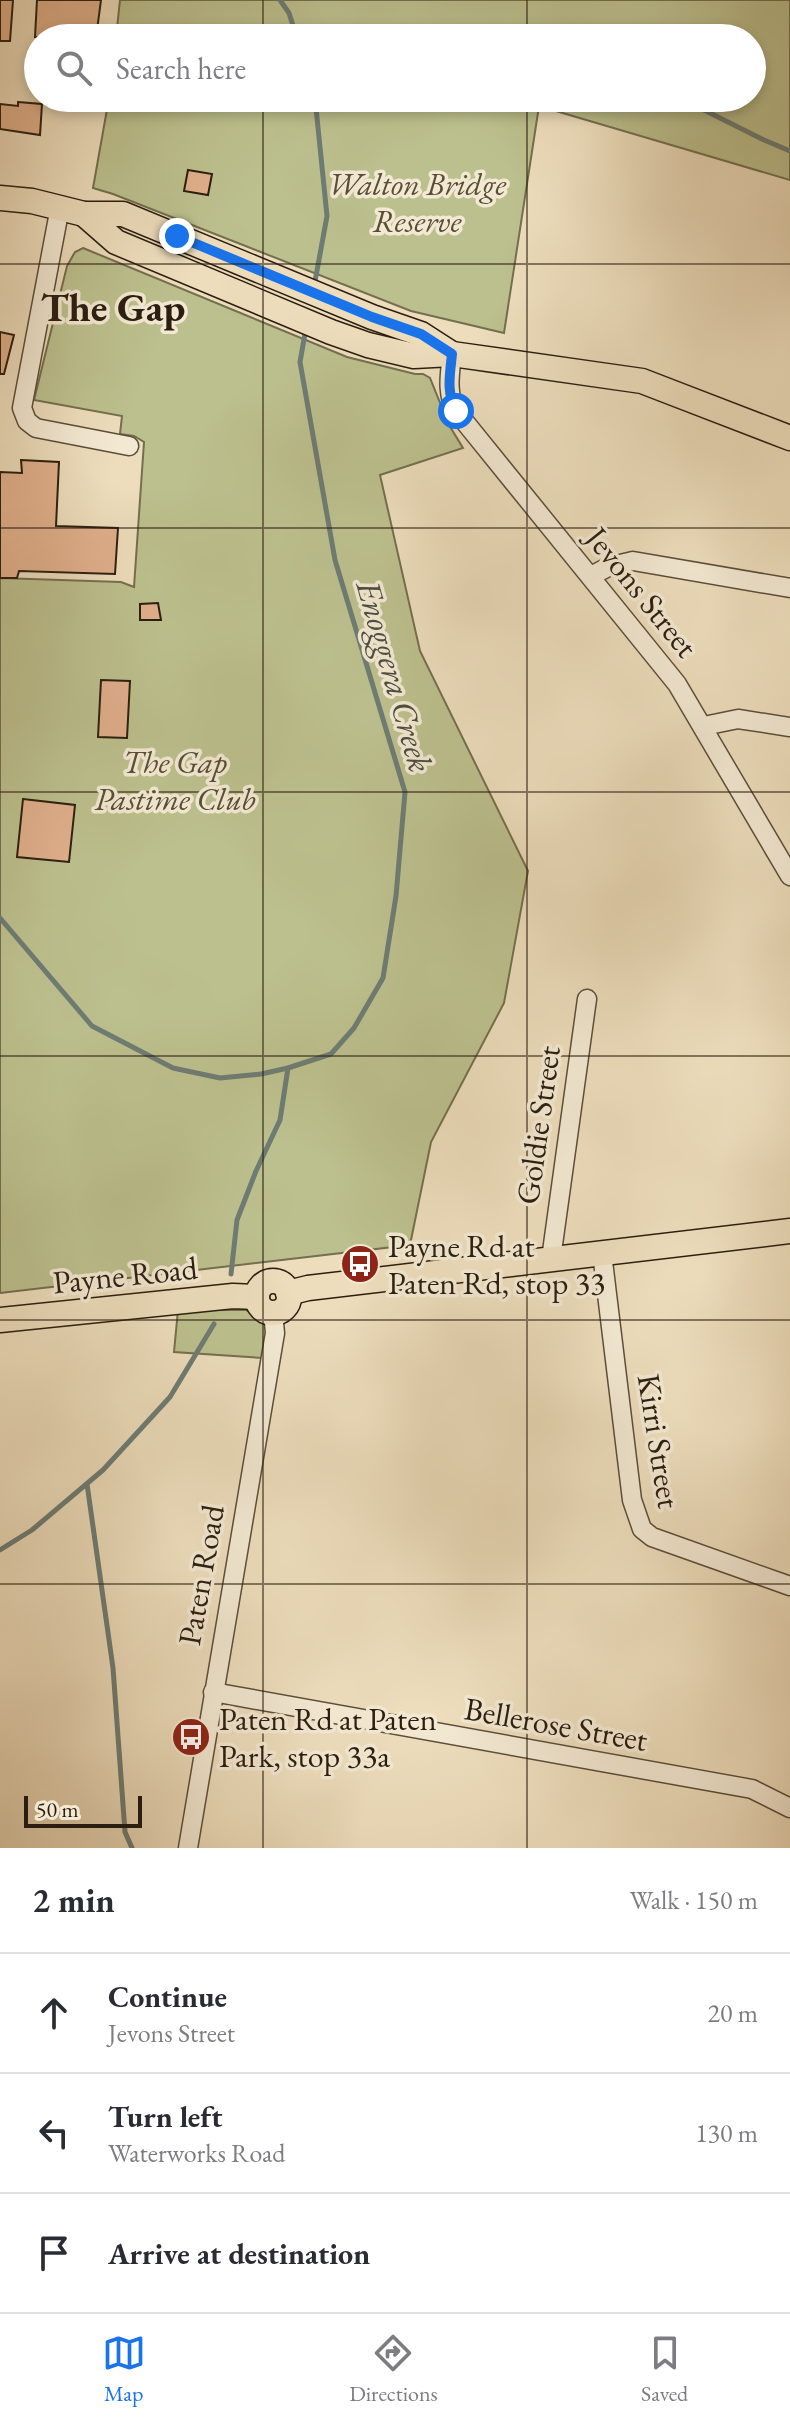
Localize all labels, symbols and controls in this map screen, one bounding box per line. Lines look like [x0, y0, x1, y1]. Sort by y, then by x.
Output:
search box [24, 24, 766, 112]
icon: search [52, 46, 96, 90]
text: Search here [116, 49, 246, 88]
park label: Walton Bridge Reserve [328, 163, 507, 242]
route end [159, 218, 195, 254]
district label: The Gap [41, 281, 185, 333]
route start [438, 393, 474, 429]
street label: Jevons Street [575, 516, 708, 666]
water label: Enoggera Creek [346, 573, 443, 777]
park label: The Gap Pastime Club [94, 741, 256, 820]
street label: Goldie Street [506, 1043, 570, 1207]
place label: Payne Rd at Paten Rd, stop 33 [388, 1225, 605, 1304]
bus stop icon: Payne Rd at Paten Rd, stop 33 [339, 1243, 381, 1285]
street label: Payne Road [51, 1246, 200, 1303]
street label: Kirri Street [628, 1371, 690, 1511]
street label: Paten Road [168, 1501, 234, 1648]
street label: Bellerose Street [461, 1687, 651, 1761]
place label: Paten Rd at Paten Park, stop 33a [219, 1698, 437, 1777]
bus stop icon: Paten Rd at Paten Park, stop 33a [170, 1716, 212, 1758]
scale bar [24, 1792, 142, 1828]
text: 50 m [36, 1795, 79, 1824]
text: 2 min [32, 1878, 115, 1922]
text: Walk · 150 m [630, 1883, 758, 1917]
text: Continue [108, 1977, 227, 2016]
icon: ahead [32, 1991, 76, 2035]
text: 20 m [708, 1996, 758, 2030]
text: Jevons Street [108, 2016, 235, 2050]
text: Turn left [108, 2097, 222, 2136]
icon: left [32, 2111, 76, 2155]
text: 130 m [695, 2116, 758, 2150]
text: Waterworks Road [108, 2136, 286, 2170]
icon: arrive [32, 2231, 76, 2275]
text: Arrive at destination [108, 2234, 370, 2273]
tab: Map [102, 2331, 146, 2408]
tab: Directions [349, 2331, 438, 2408]
tab: Saved [641, 2331, 688, 2408]

